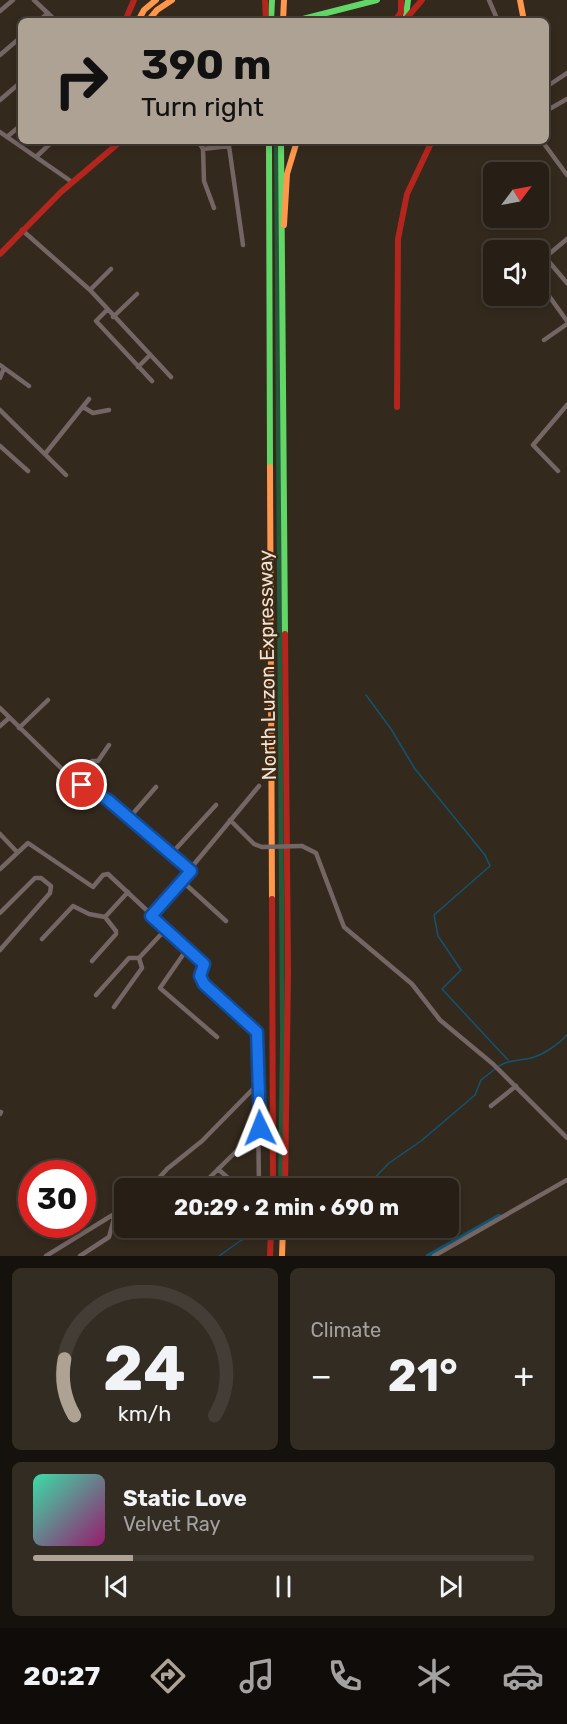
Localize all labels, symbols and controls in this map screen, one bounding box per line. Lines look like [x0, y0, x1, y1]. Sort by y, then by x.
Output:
text: 390 m [141, 40, 272, 90]
icon: right [42, 42, 120, 120]
text: Turn right [141, 91, 264, 123]
north arrow [483, 162, 549, 228]
map controls [483, 162, 549, 306]
button: sound [483, 240, 549, 306]
street label: North Luzon Expressway [253, 550, 281, 780]
pin [56, 759, 107, 810]
icon: arrive [65, 768, 98, 801]
position arrow [228, 1096, 292, 1160]
speed limit sign: 30 [18, 1160, 96, 1238]
text: 20:29 · 2 min · 690 m [174, 1194, 399, 1221]
text: Climate [311, 1318, 381, 1342]
text: 24 [103, 1332, 186, 1406]
text: 21° [388, 1349, 458, 1402]
text: − [311, 1356, 332, 1395]
text: + [513, 1356, 534, 1395]
text: km/h [118, 1401, 172, 1426]
text: Static Love [123, 1485, 247, 1512]
text: Velvet Ray [123, 1512, 221, 1536]
icon: previous [100, 1570, 133, 1603]
icon: pause [267, 1570, 300, 1603]
icon: next [434, 1570, 467, 1603]
icon: directions [147, 1655, 189, 1697]
icon: music [236, 1655, 278, 1697]
icon: phone [324, 1655, 366, 1697]
icon: climate [413, 1655, 455, 1697]
icon: car [502, 1655, 544, 1697]
text: 20:27 [23, 1660, 100, 1692]

